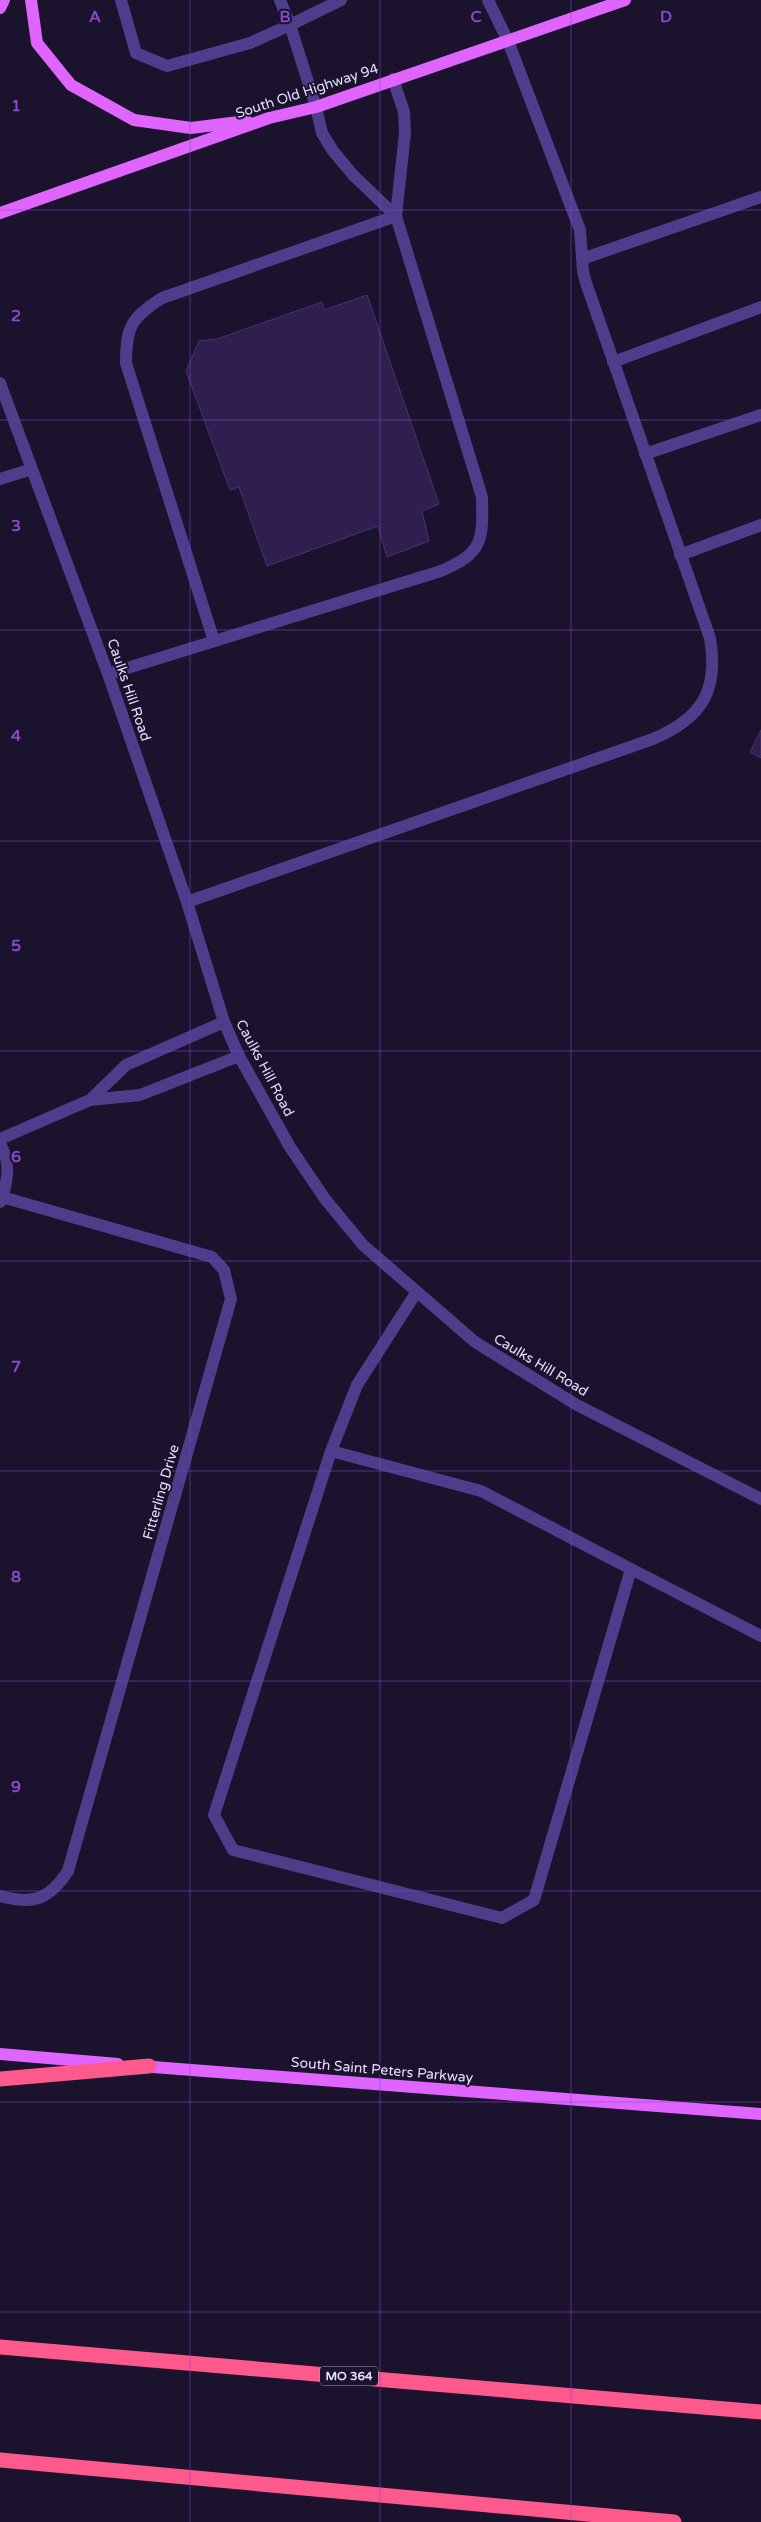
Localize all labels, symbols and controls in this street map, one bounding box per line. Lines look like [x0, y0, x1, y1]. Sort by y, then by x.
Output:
text: A [89, 7, 101, 27]
text: B [279, 7, 291, 27]
text: C [470, 7, 482, 27]
text: D [660, 7, 672, 27]
street label: South Old Highway 94 [234, 60, 381, 122]
text: 1 [11, 96, 21, 116]
text: 2 [11, 306, 21, 326]
text: 3 [11, 516, 21, 536]
street label: Caulks Hill Road [104, 637, 154, 743]
text: 4 [11, 726, 21, 746]
text: 5 [11, 936, 21, 956]
street label: Caulks Hill Road [232, 1017, 298, 1119]
text: 6 [11, 1147, 21, 1167]
street label: Caulks Hill Road [491, 1330, 591, 1400]
text: 7 [11, 1357, 21, 1377]
street label: Fitterling Drive [139, 1442, 183, 1542]
text: 8 [11, 1567, 21, 1587]
text: 9 [11, 1777, 21, 1797]
street label: South Saint Peters Parkway [290, 2054, 474, 2086]
road number: MO 364 [320, 2366, 378, 2386]

